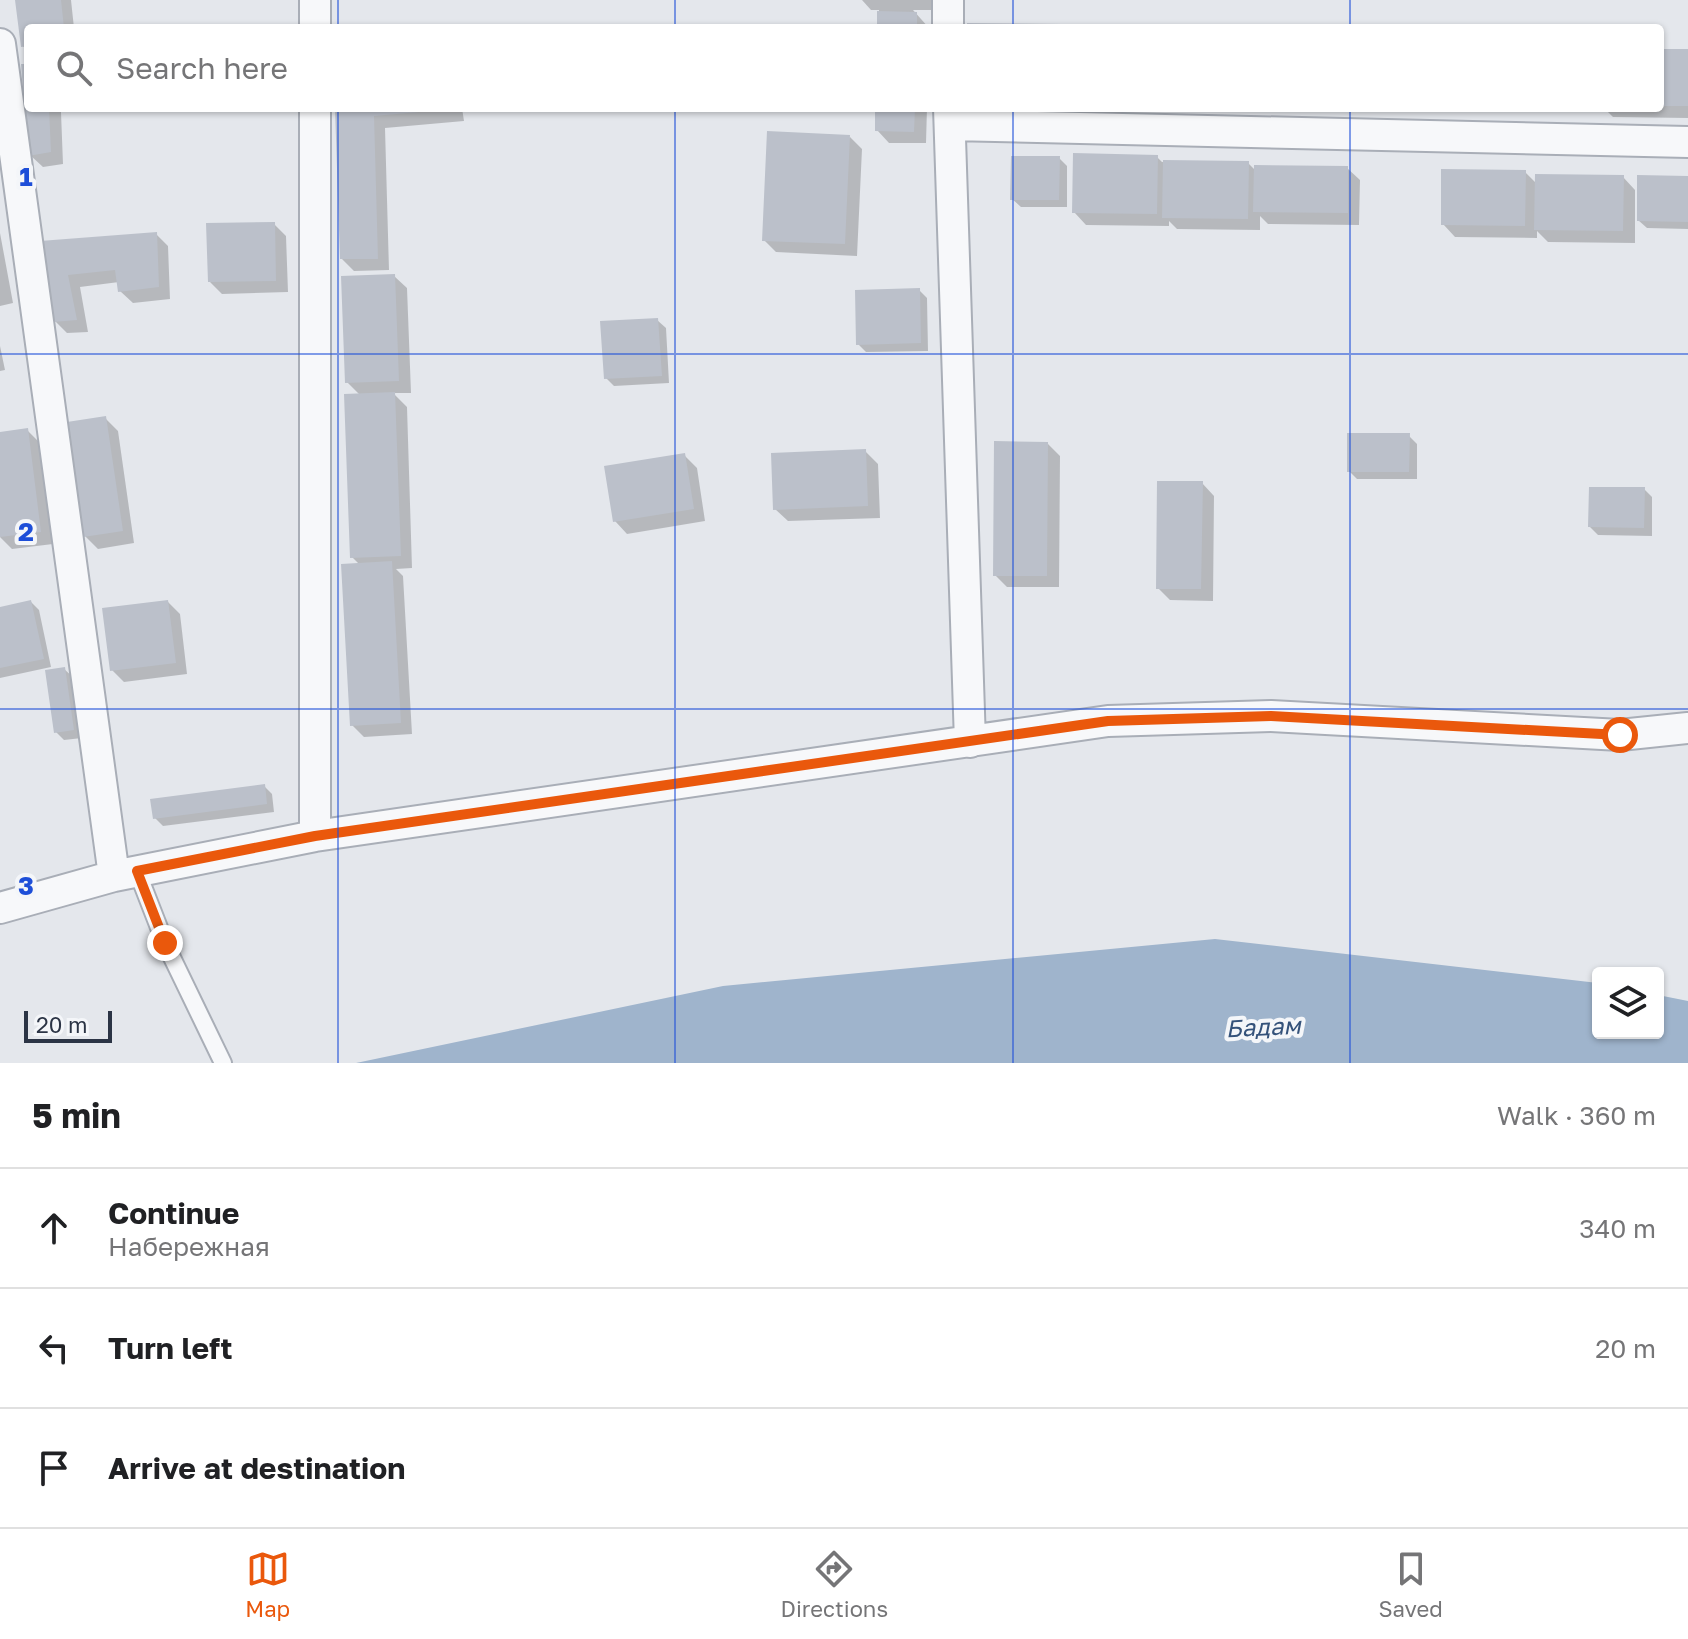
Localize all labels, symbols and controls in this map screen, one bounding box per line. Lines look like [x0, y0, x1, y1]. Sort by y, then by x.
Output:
search box [24, 24, 1664, 112]
icon: search [52, 46, 96, 90]
text: Search here [116, 50, 288, 86]
text: 1 [19, 161, 33, 192]
text: 2 [18, 516, 34, 547]
route start [1602, 717, 1638, 753]
text: 3 [18, 870, 34, 901]
route end [147, 925, 183, 961]
map controls [1592, 967, 1664, 1039]
button: layers [1592, 967, 1664, 1039]
scale bar [24, 1007, 112, 1043]
water label: Бадам [1225, 1009, 1303, 1042]
text: 20 m [36, 1011, 87, 1038]
text: 5 min [32, 1095, 121, 1135]
text: Walk · 360 m [1497, 1100, 1656, 1131]
text: Continue [108, 1195, 239, 1231]
icon: ahead [32, 1206, 76, 1250]
text: 340 m [1579, 1213, 1656, 1244]
text: Набережная [108, 1231, 270, 1262]
icon: left [32, 1326, 76, 1370]
text: Turn left [108, 1330, 233, 1366]
text: 20 m [1595, 1333, 1656, 1364]
icon: arrive [32, 1446, 76, 1490]
text: Arrive at destination [108, 1450, 405, 1486]
tab: Map [245, 1547, 290, 1622]
tab: Directions [781, 1547, 888, 1622]
tab: Saved [1379, 1547, 1443, 1622]

